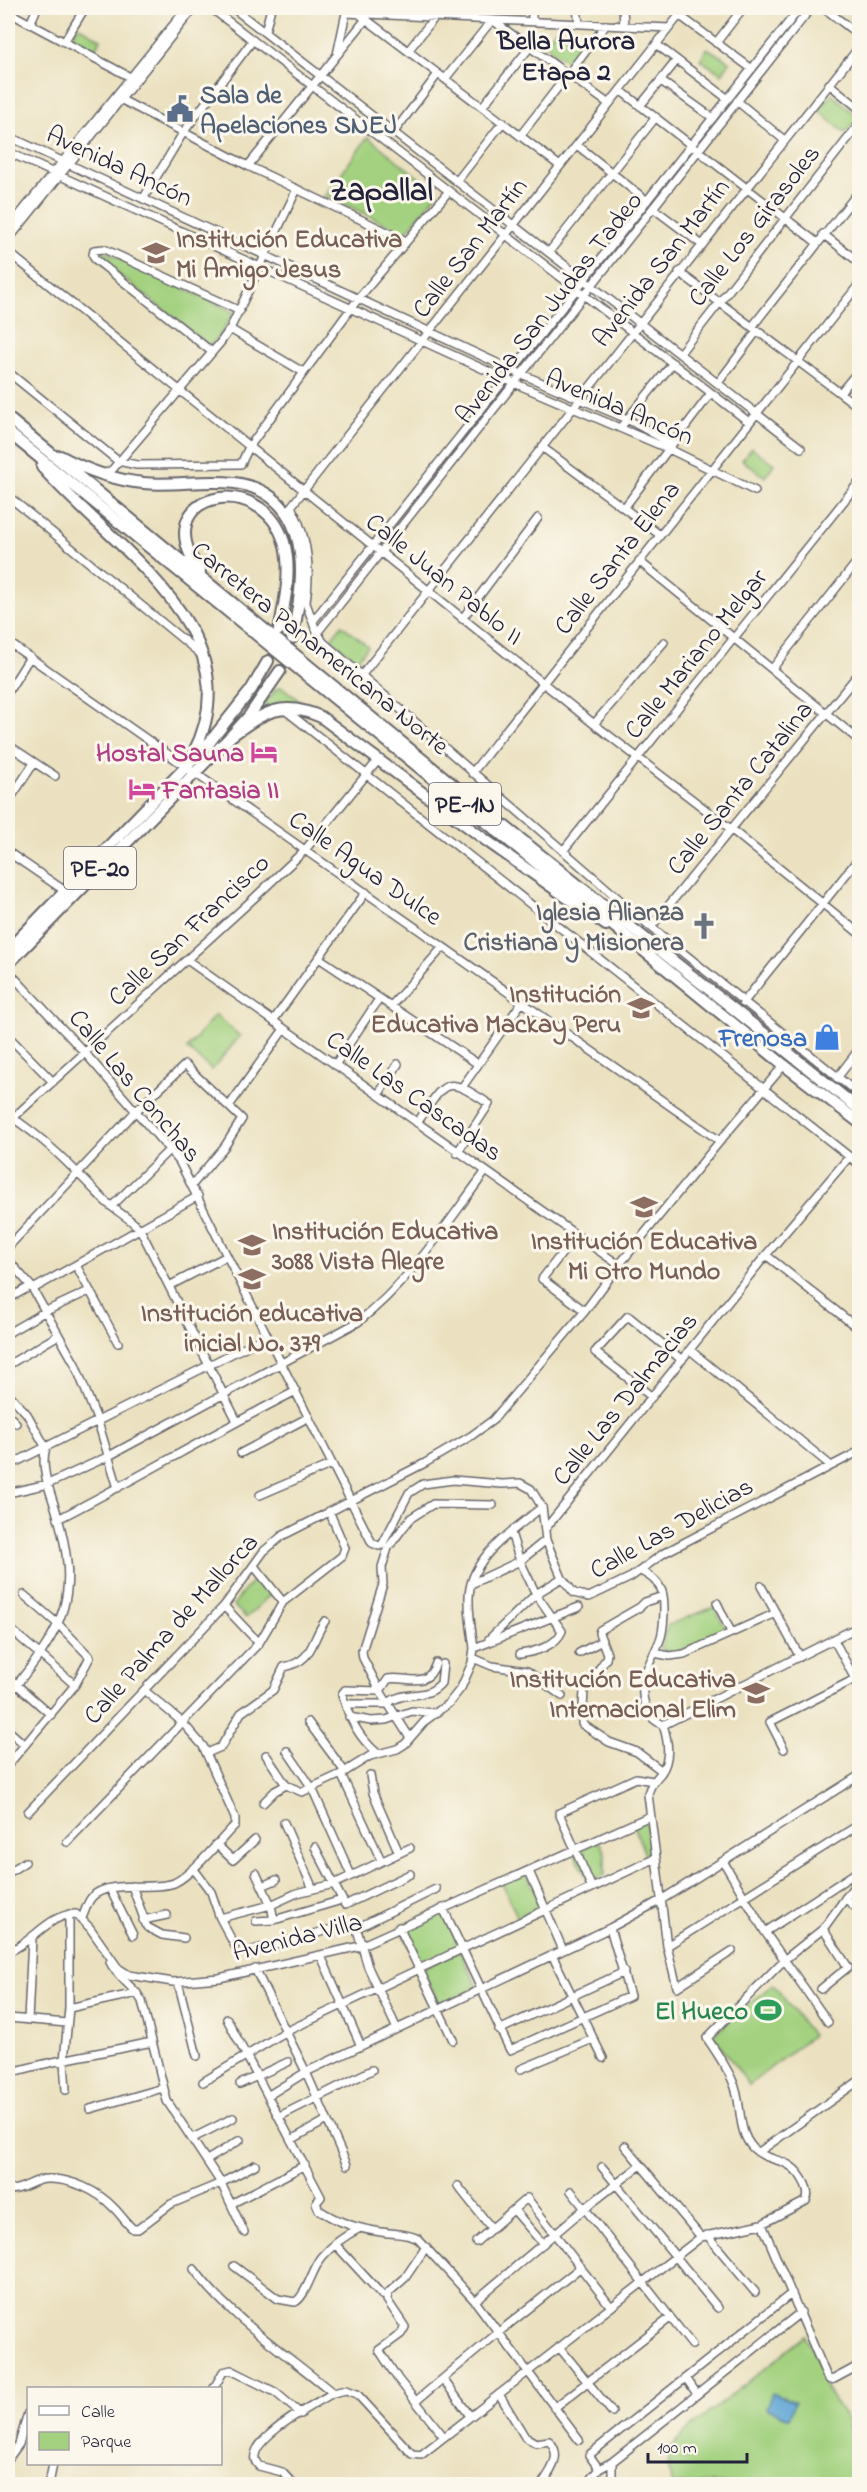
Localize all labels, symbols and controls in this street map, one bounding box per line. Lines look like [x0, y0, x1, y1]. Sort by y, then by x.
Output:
district label: Bella Aurora Etapa 2 [495, 23, 635, 93]
place label: Sala de Apelaciones SNEJ [200, 78, 397, 146]
public building icon: Sala de Apelaciones SNEJ [165, 94, 195, 124]
street label: Avenida Ancón [39, 117, 198, 218]
street label: Calle Los Girasoles [680, 138, 831, 316]
district label: Zapallal [329, 169, 433, 216]
street label: Calle San Martín [404, 170, 538, 327]
street label: Avenida San Martín [584, 171, 741, 356]
street label: Avenida San Judas Tadeo [447, 185, 653, 433]
place label: Institución Educativa Mi Amigo Jesus [176, 222, 402, 291]
school or university icon: Institución Educativa Mi Amigo Jesus [141, 238, 171, 268]
street label: Avenida Ancón [539, 360, 699, 457]
street label: Calle Santa Elena [546, 474, 691, 644]
street label: Calle Juan Pablo II [356, 505, 530, 656]
street label: Carretera Panamericana Norte [182, 533, 457, 766]
street label: Calle Mariano Melgar [616, 561, 779, 749]
street label: Calle Santa Catalina [659, 693, 824, 884]
place label: Hostal Sauna [96, 736, 244, 774]
hotel icon: Hostal Sauna [249, 737, 279, 767]
place label: Fantasia II [160, 773, 279, 811]
hotel icon: Fantasia II [127, 774, 157, 804]
road number: PE-1N [429, 783, 501, 825]
street label: Calle Agua Dulce [280, 802, 449, 937]
street label: Calle San Francisco [100, 846, 280, 1017]
road number: PE-20 [64, 847, 136, 889]
place label: Iglesia Alianza Cristiana y Misionera [464, 895, 684, 963]
church icon: Iglesia Alianza Cristiana y Misionera [689, 911, 719, 941]
place label: Institución Educativa Mackay Peru [371, 977, 621, 1045]
school or university icon: Institución Educativa Mackay Peru [626, 993, 656, 1023]
street label: Calle Las Conchas [58, 1002, 209, 1172]
place label: Frenosa [717, 1021, 807, 1059]
street label: Calle Las Cascadas [317, 1022, 509, 1173]
shop icon: Frenosa [812, 1022, 842, 1052]
school or university icon: Institución Educativa Mi Otro Mundo [629, 1192, 659, 1222]
place label: Institución Educativa 3088 Vista Alegre [271, 1214, 498, 1283]
place label: Institución Educativa Mi Otro Mundo [531, 1224, 757, 1292]
school or university icon: Institución Educativa 3088 Vista Alegre [237, 1230, 267, 1260]
school or university icon: Institución educativa inicial No. 379 [237, 1264, 267, 1294]
place label: Institución educativa inicial No. 379 [141, 1296, 363, 1364]
street label: Calle Las Dalmacias [544, 1305, 708, 1495]
street label: Calle Las Delicias [584, 1469, 761, 1590]
street label: Calle Palma de Mallorca [76, 1526, 269, 1734]
place label: Institución Educativa Internacional Elim [510, 1662, 736, 1730]
school or university icon: Institución Educativa Internacional Elim [741, 1678, 771, 1708]
street label: Avenida Villa [229, 1904, 366, 1973]
place label: El Hueco [655, 1994, 748, 2032]
sports icon: El Hueco [753, 1995, 783, 2025]
legend [27, 2387, 222, 2465]
text: Calle [81, 2400, 116, 2426]
scale bar [648, 2426, 747, 2464]
text: Parque [81, 2430, 132, 2456]
text: 100 m [657, 2436, 697, 2462]

